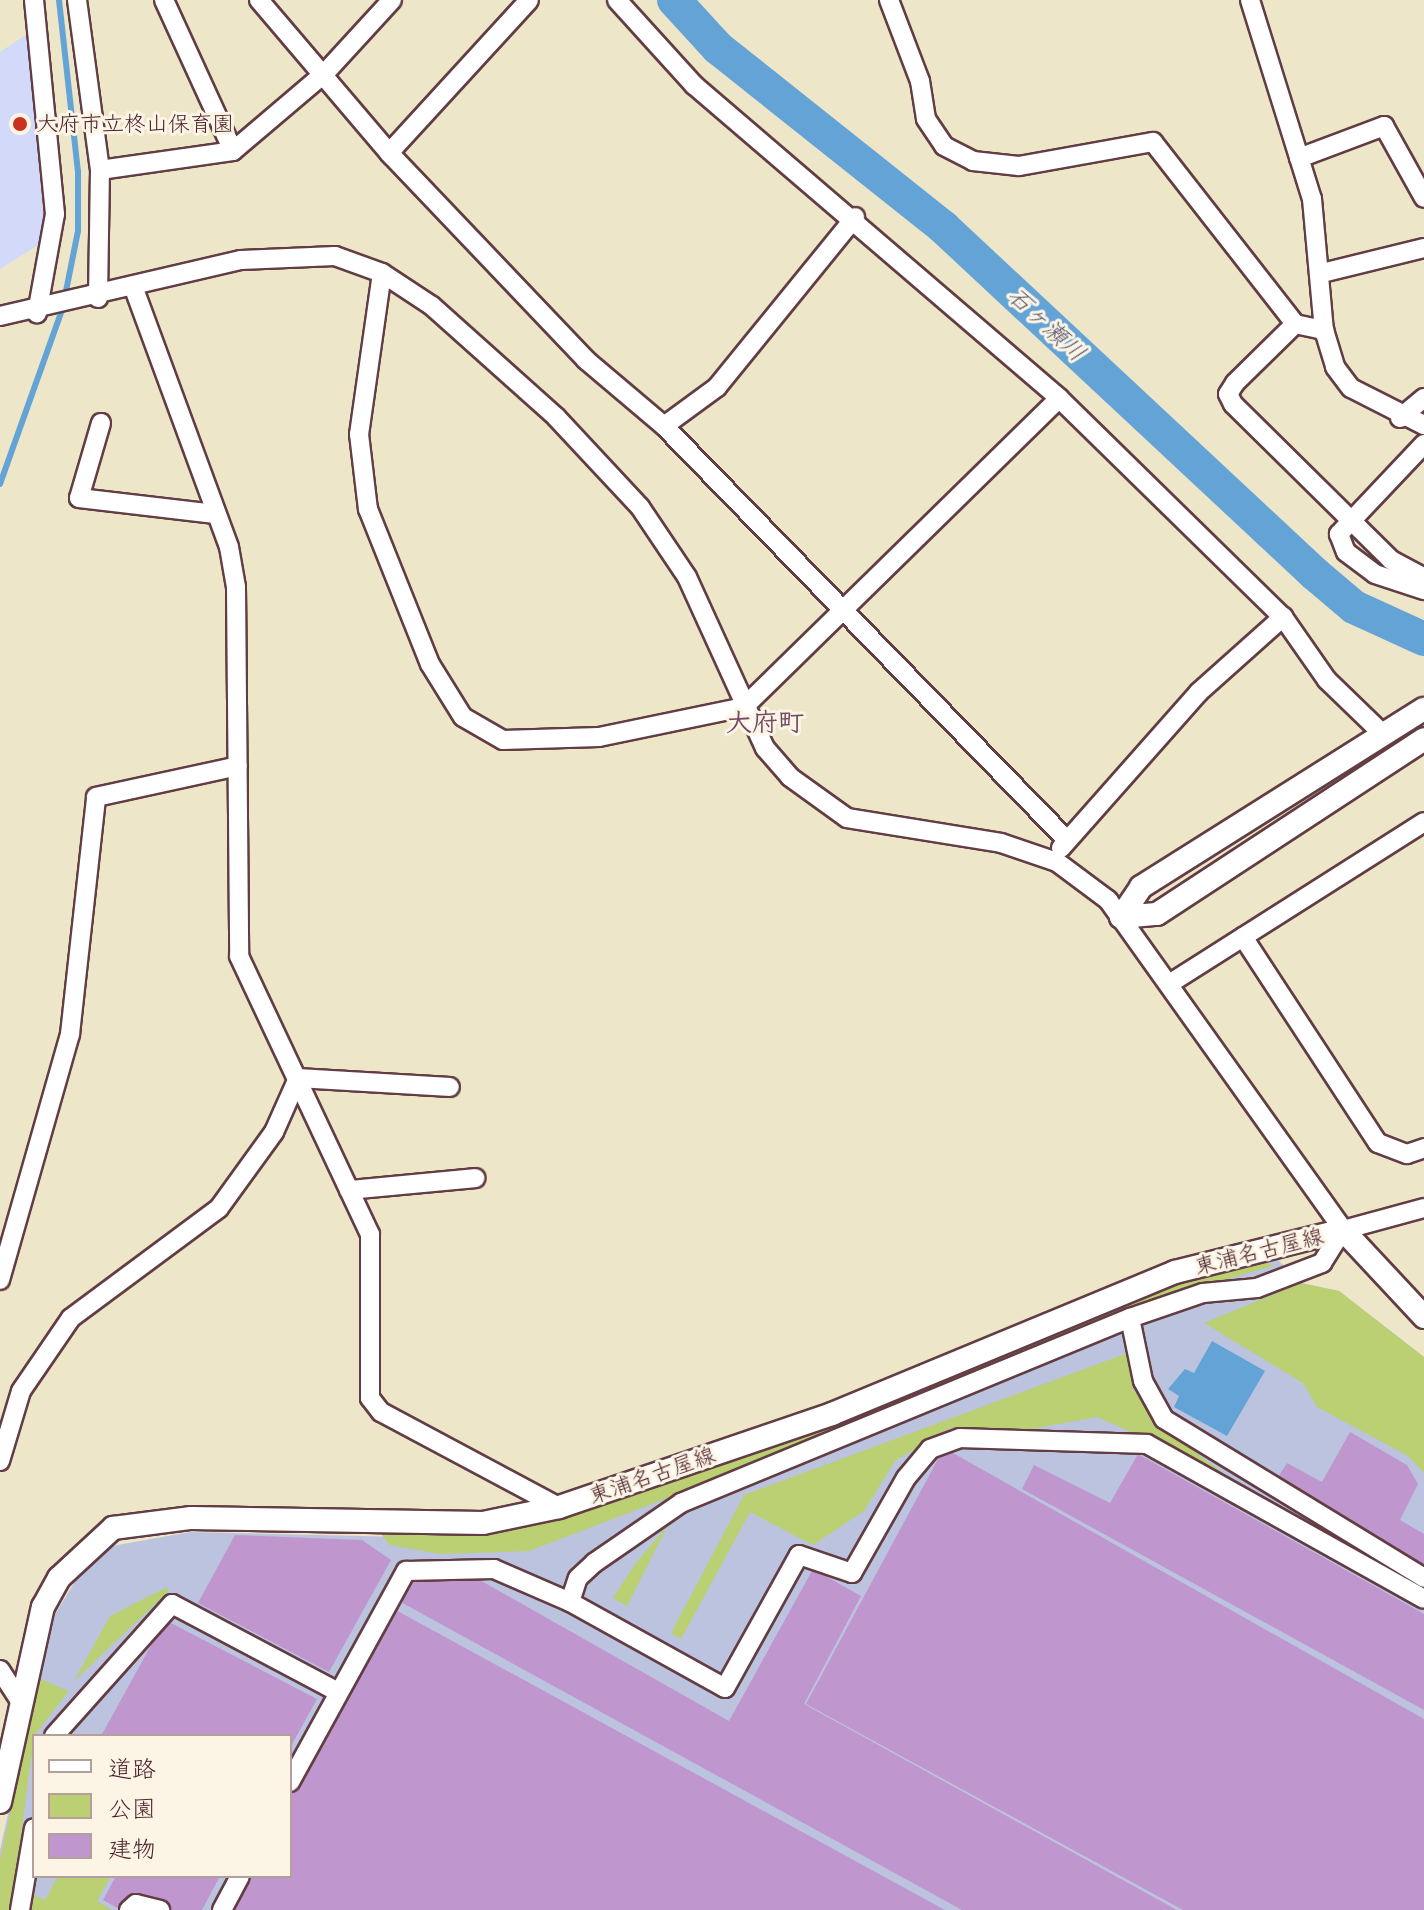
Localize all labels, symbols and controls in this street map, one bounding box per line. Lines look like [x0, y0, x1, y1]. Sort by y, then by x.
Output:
place label: 大府市立柊山保育園 [36, 111, 234, 137]
marker: 大府市立柊山保育園 [11, 115, 29, 133]
water label: 石ヶ瀬川 [1002, 281, 1092, 367]
district label: 大府町 [726, 706, 804, 738]
street label: 東浦名古屋線 [1192, 1222, 1326, 1280]
street label: 東浦名古屋線 [585, 1441, 719, 1509]
legend [32, 1734, 292, 1878]
text: 道路 [108, 1753, 156, 1783]
text: 公園 [108, 1793, 156, 1823]
text: 建物 [108, 1833, 156, 1863]

